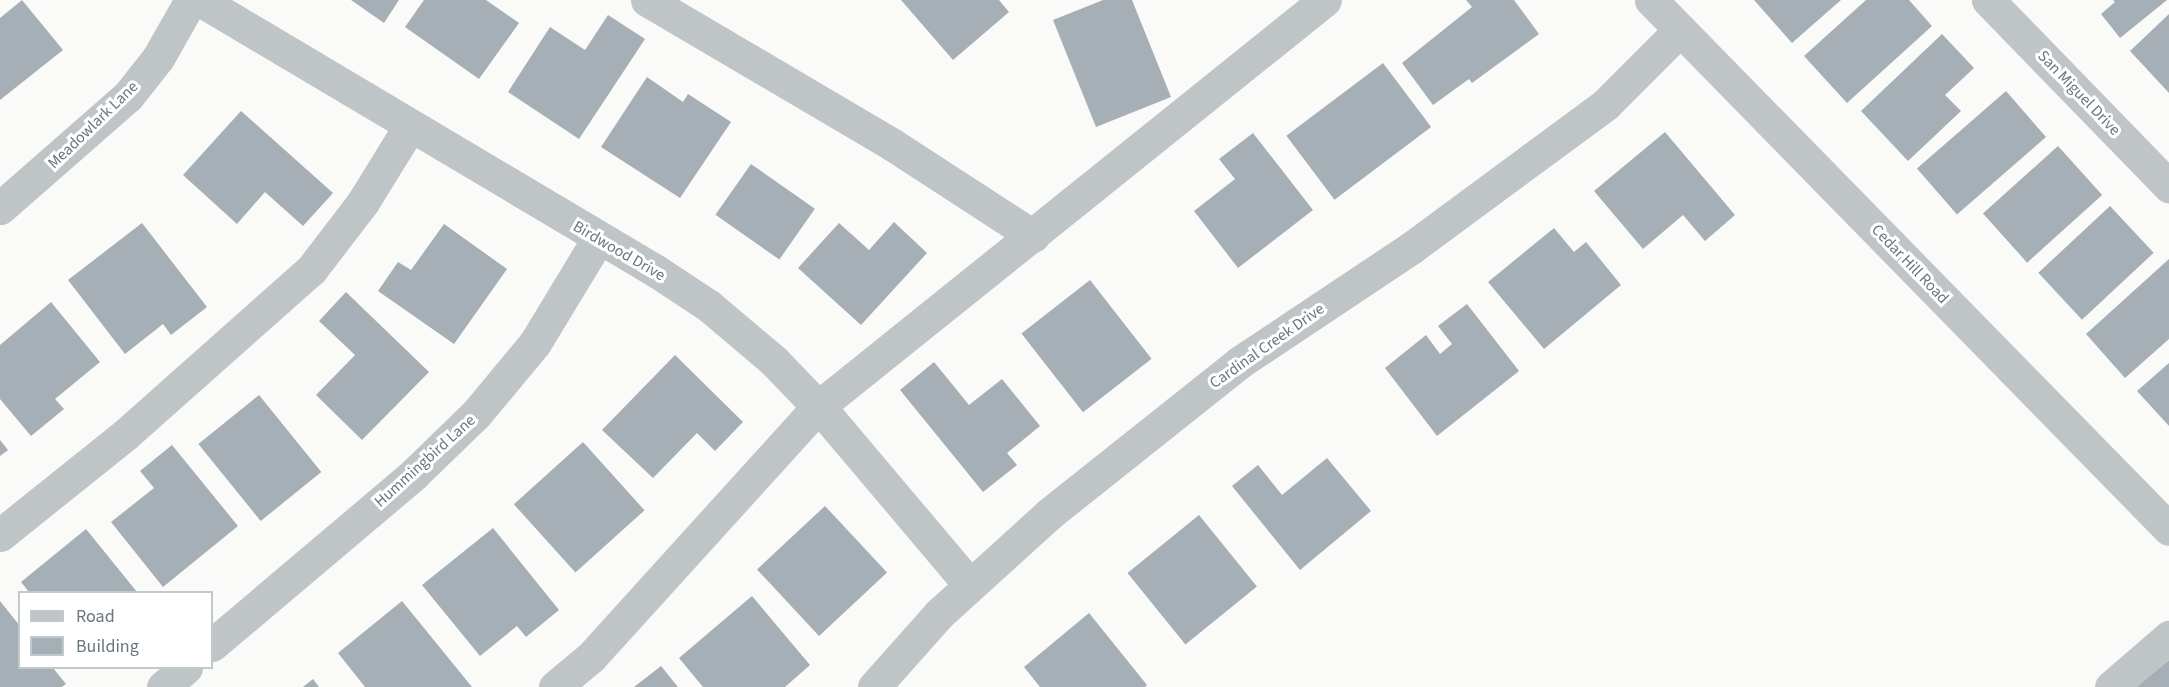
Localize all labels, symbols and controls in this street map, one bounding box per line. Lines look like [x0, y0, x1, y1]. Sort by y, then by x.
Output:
street label: San Miguel Drive [2034, 46, 2124, 140]
street label: Meadowlark Lane [44, 77, 142, 173]
street label: Birdwood Drive [570, 217, 668, 285]
street label: Cedar Hill Road [1867, 220, 1953, 308]
street label: Cardinal Creek Drive [1206, 299, 1328, 393]
street label: Hummingbird Lane [371, 411, 479, 511]
legend [18, 591, 213, 669]
text: Road [76, 604, 115, 629]
text: Building [76, 634, 139, 659]

